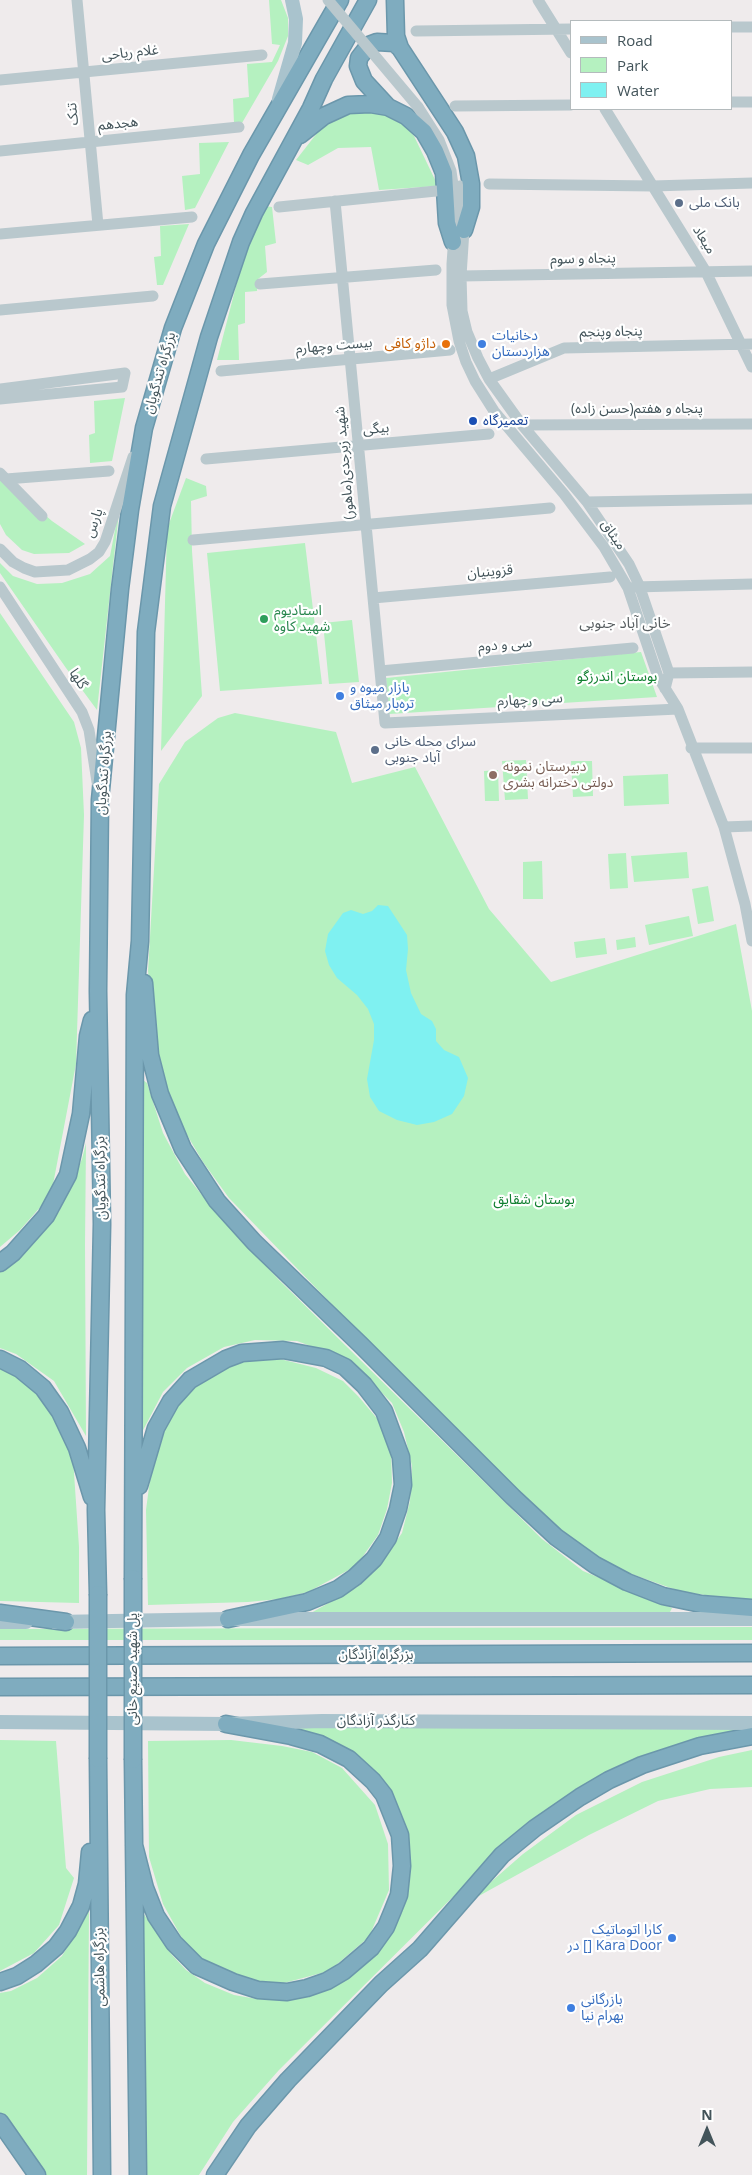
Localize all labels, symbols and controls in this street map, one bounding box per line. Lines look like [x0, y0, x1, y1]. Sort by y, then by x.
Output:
legend [570, 20, 732, 110]
text: Road [617, 30, 653, 50]
street label: غلام ریاحی [101, 42, 159, 64]
text: Park [617, 55, 648, 75]
text: Water [617, 80, 659, 100]
street label: تنک [64, 102, 82, 126]
street label: هجدهم [97, 114, 139, 134]
place label: بانک ملی [689, 195, 740, 211]
marker: بانک ملی [673, 197, 685, 209]
street label: میعاد [689, 223, 719, 257]
street label: پنجاه و سوم [550, 250, 616, 268]
street label: پنجاه وپنجم [579, 323, 643, 341]
place label: دخانیات هزاردستان [492, 328, 550, 361]
street label: بزرگراه تندگویان [140, 330, 180, 416]
street label: بیست وچهارم [295, 334, 373, 358]
place label: داژو کافی [385, 336, 436, 352]
marker: داژو کافی [440, 338, 452, 350]
marker: دخانیات هزاردستان [476, 338, 488, 350]
street label: (حسن زاده)پنجاه و هفتم [571, 401, 703, 417]
street label: شهید زبرجدی(ماهور) [332, 406, 358, 520]
place label: تعمیرگاه [483, 413, 528, 429]
marker: تعمیرگاه [467, 415, 479, 427]
street label: بیگی [362, 419, 390, 439]
street label: پارس [81, 506, 107, 540]
street label: میثاق [597, 517, 629, 553]
street label: قزوینیان [466, 562, 514, 582]
place label: استادیوم شهید کاوه [274, 603, 330, 636]
marker: استادیوم شهید کاوه [258, 613, 270, 625]
district label: خانی آباد جنوبی [579, 615, 671, 633]
street label: سی و دوم [477, 634, 533, 656]
street label: گلها [65, 666, 91, 692]
park label: بوستان اندرزگو [577, 669, 657, 685]
place label: بازار میوه و تره‌بار میثاق [350, 680, 414, 712]
marker: بازار میوه و تره‌بار میثاق [334, 690, 346, 702]
street label: سی و چهارم [497, 690, 563, 710]
street label: بزرگراه تندگویان [93, 730, 115, 816]
place label: سرای محله خانی آباد جنوبی [385, 734, 476, 766]
marker: سرای محله خانی آباد جنوبی [369, 744, 381, 756]
place label: دبیرستان نمونه دولتی دخترانه بشری [503, 759, 613, 792]
marker: دبیرستان نمونه دولتی دخترانه بشری [487, 769, 499, 781]
street label: بزرگراه تندگویان [92, 1136, 110, 1220]
park label: بوستان شقایق [493, 1192, 575, 1208]
street label: پل شهید صنیع خانی [125, 1613, 141, 1725]
street label: بزرگراه آزادگان [338, 1647, 414, 1663]
street label: کنارگذر آزادگان [337, 1713, 415, 1729]
place label: کارا اتوماتیک در [] Kara Door [568, 1922, 662, 1954]
street label: بزرگراه هاشمی [91, 1927, 109, 2007]
marker: کارا اتوماتیک در [] Kara Door [666, 1932, 678, 1944]
place label: بازرگانی بهرام نیا [581, 1992, 624, 2024]
marker: بازرگانی بهرام نیا [565, 2002, 577, 2014]
north arrow [682, 2105, 732, 2155]
text: N [701, 2105, 713, 2124]

